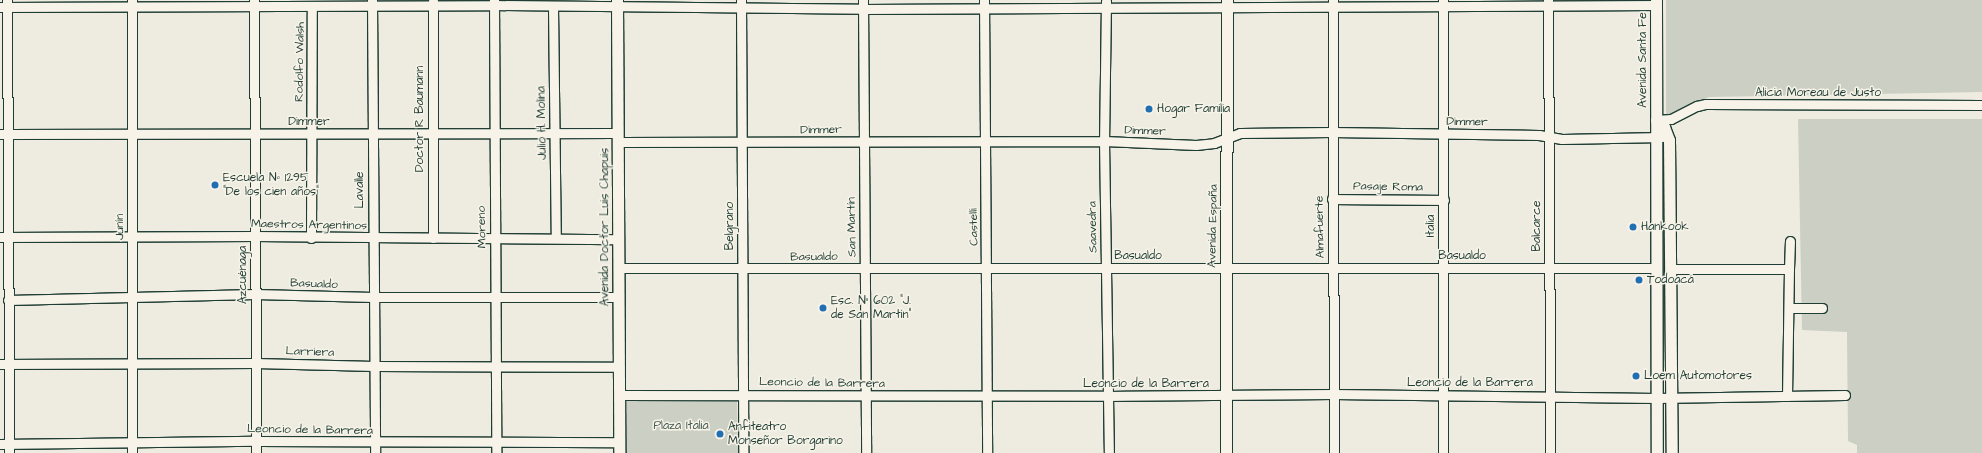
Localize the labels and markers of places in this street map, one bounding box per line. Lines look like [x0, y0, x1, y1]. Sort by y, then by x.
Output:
place label: Hogar Familia [1157, 102, 1230, 116]
marker: Hogar Familia [1144, 104, 1154, 114]
place label: Escuela Nº 1295 "De los cien años" [223, 171, 319, 199]
marker: Escuela Nº 1295 "De los cien años" [210, 180, 220, 190]
place label: Hankook [1641, 220, 1689, 234]
marker: Hankook [1628, 222, 1638, 232]
place label: Todoacá [1647, 273, 1694, 287]
marker: Todoacá [1634, 275, 1644, 285]
place label: Esc. N° 602 "J. de San Martín" [831, 294, 911, 322]
marker: Esc. N° 602 "J. de San Martín" [818, 303, 828, 313]
place label: Loem Automotores [1644, 369, 1752, 383]
marker: Loem Automotores [1631, 371, 1641, 381]
place label: Anfiteatro Monseñor Borgarino [728, 420, 843, 448]
marker: Anfiteatro Monseñor Borgarino [715, 429, 725, 439]

